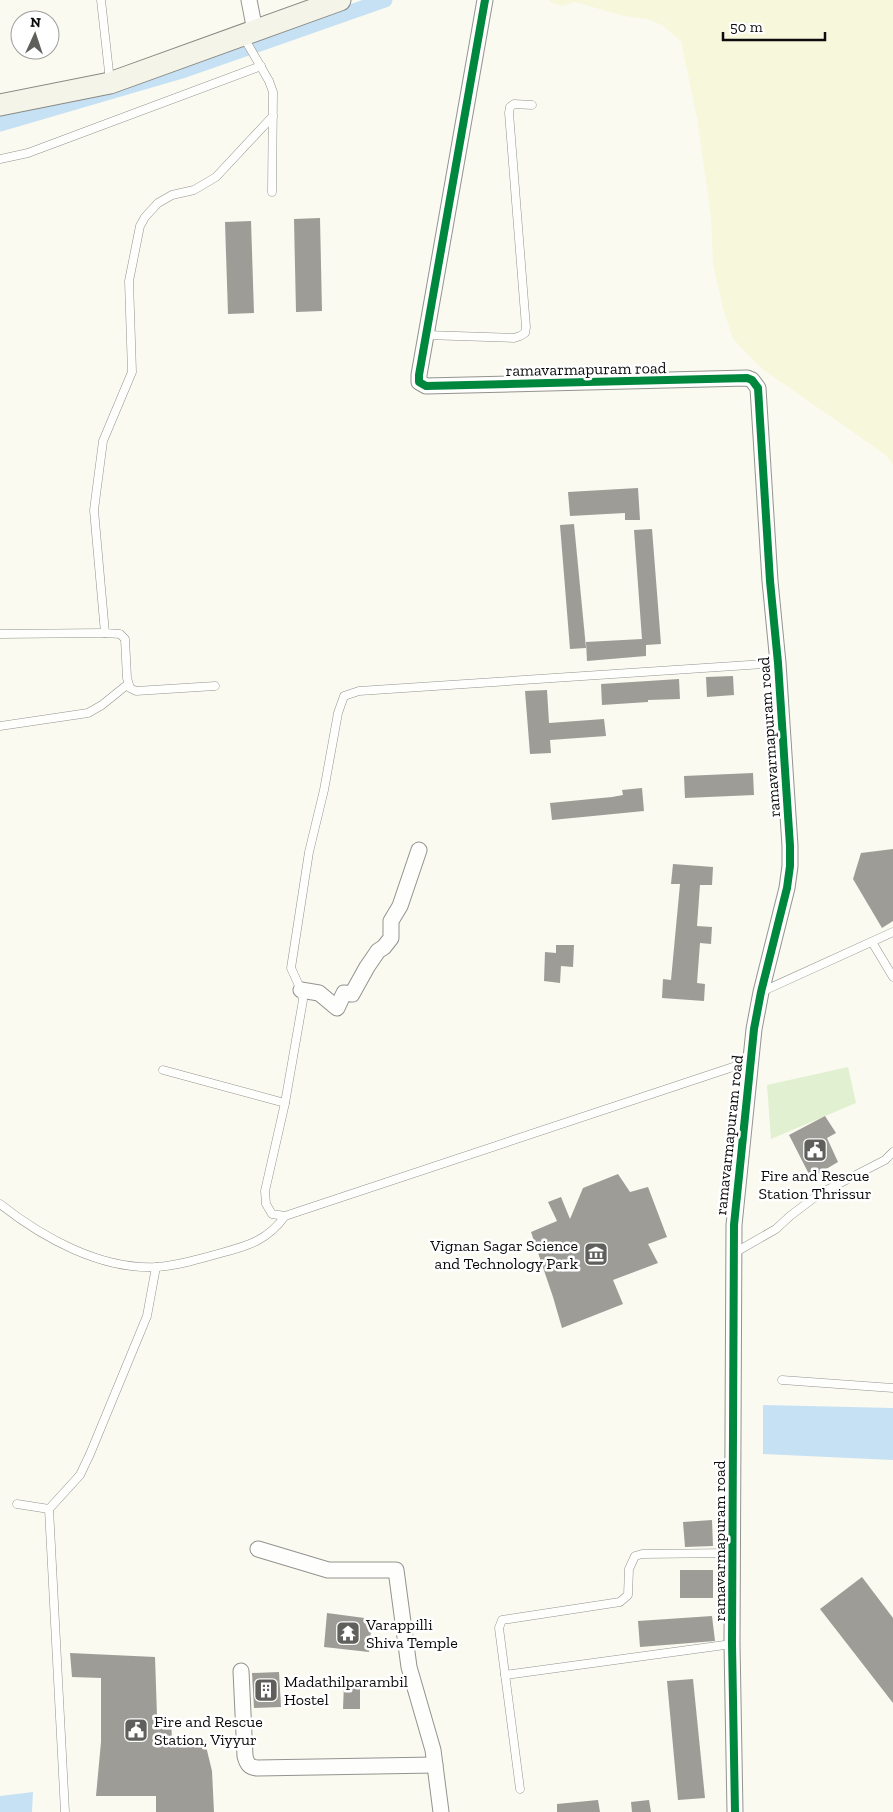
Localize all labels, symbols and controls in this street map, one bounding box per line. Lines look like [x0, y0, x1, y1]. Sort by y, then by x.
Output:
north arrow [10, 10, 60, 60]
scale bar [723, 10, 826, 42]
text: N [30, 14, 42, 31]
text: 50 m [730, 18, 763, 36]
street label: ramavarmapuram road [505, 358, 667, 380]
street label: ramavarmapuram road [754, 656, 784, 818]
street label: ramavarmapuram road [711, 1054, 747, 1216]
public building icon: Fire and Rescue Station Thrissur [802, 1137, 828, 1163]
place label: Fire and Rescue Station Thrissur [758, 1166, 872, 1203]
place label: Vignan Sagar Science and Technology Park [429, 1236, 579, 1273]
museum icon: Vignan Sagar Science and Technology Park [583, 1241, 609, 1267]
street label: ramavarmapuram road [710, 1460, 729, 1621]
place label: Varappilli Shiva Temple [365, 1615, 458, 1652]
temple icon: Varappilli Shiva Temple [335, 1620, 361, 1646]
place label: Madathilparambil Hostel [284, 1672, 408, 1709]
building icon: Madathilparambil Hostel [253, 1677, 279, 1703]
place label: Fire and Rescue Station, Viyyur [154, 1712, 263, 1749]
public building icon: Fire and Rescue Station, Viyyur [123, 1717, 149, 1743]

